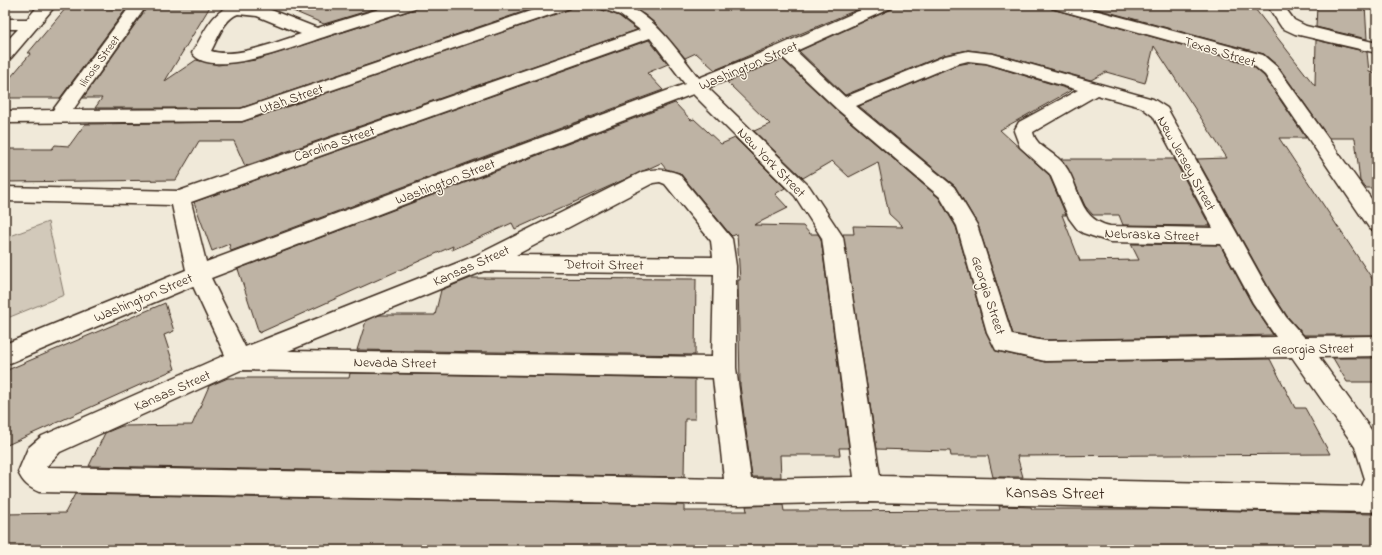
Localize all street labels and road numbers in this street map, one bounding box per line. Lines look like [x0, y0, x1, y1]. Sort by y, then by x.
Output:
street label: Ilinois Street [75, 32, 125, 91]
street label: Texas Street [1181, 32, 1258, 73]
street label: Washington Street [696, 36, 802, 98]
street label: Utah Street [257, 79, 327, 120]
street label: New Jersey Street [1150, 112, 1221, 216]
street label: Carolina Street [291, 121, 378, 168]
street label: New York Street [732, 123, 810, 203]
street label: Washington Street [392, 154, 499, 212]
street label: Nebraska Street [1104, 223, 1200, 248]
street label: Kansas Street [430, 240, 514, 293]
street label: Georgia Street [964, 253, 1010, 338]
street label: Detroit Street [563, 254, 644, 277]
street label: Washington Street [91, 268, 197, 330]
street label: Georgia Street [1272, 338, 1354, 362]
street label: Nevada Street [353, 352, 437, 375]
street label: Kansas Street [131, 365, 215, 418]
street label: Kansas Street [1005, 480, 1105, 507]

